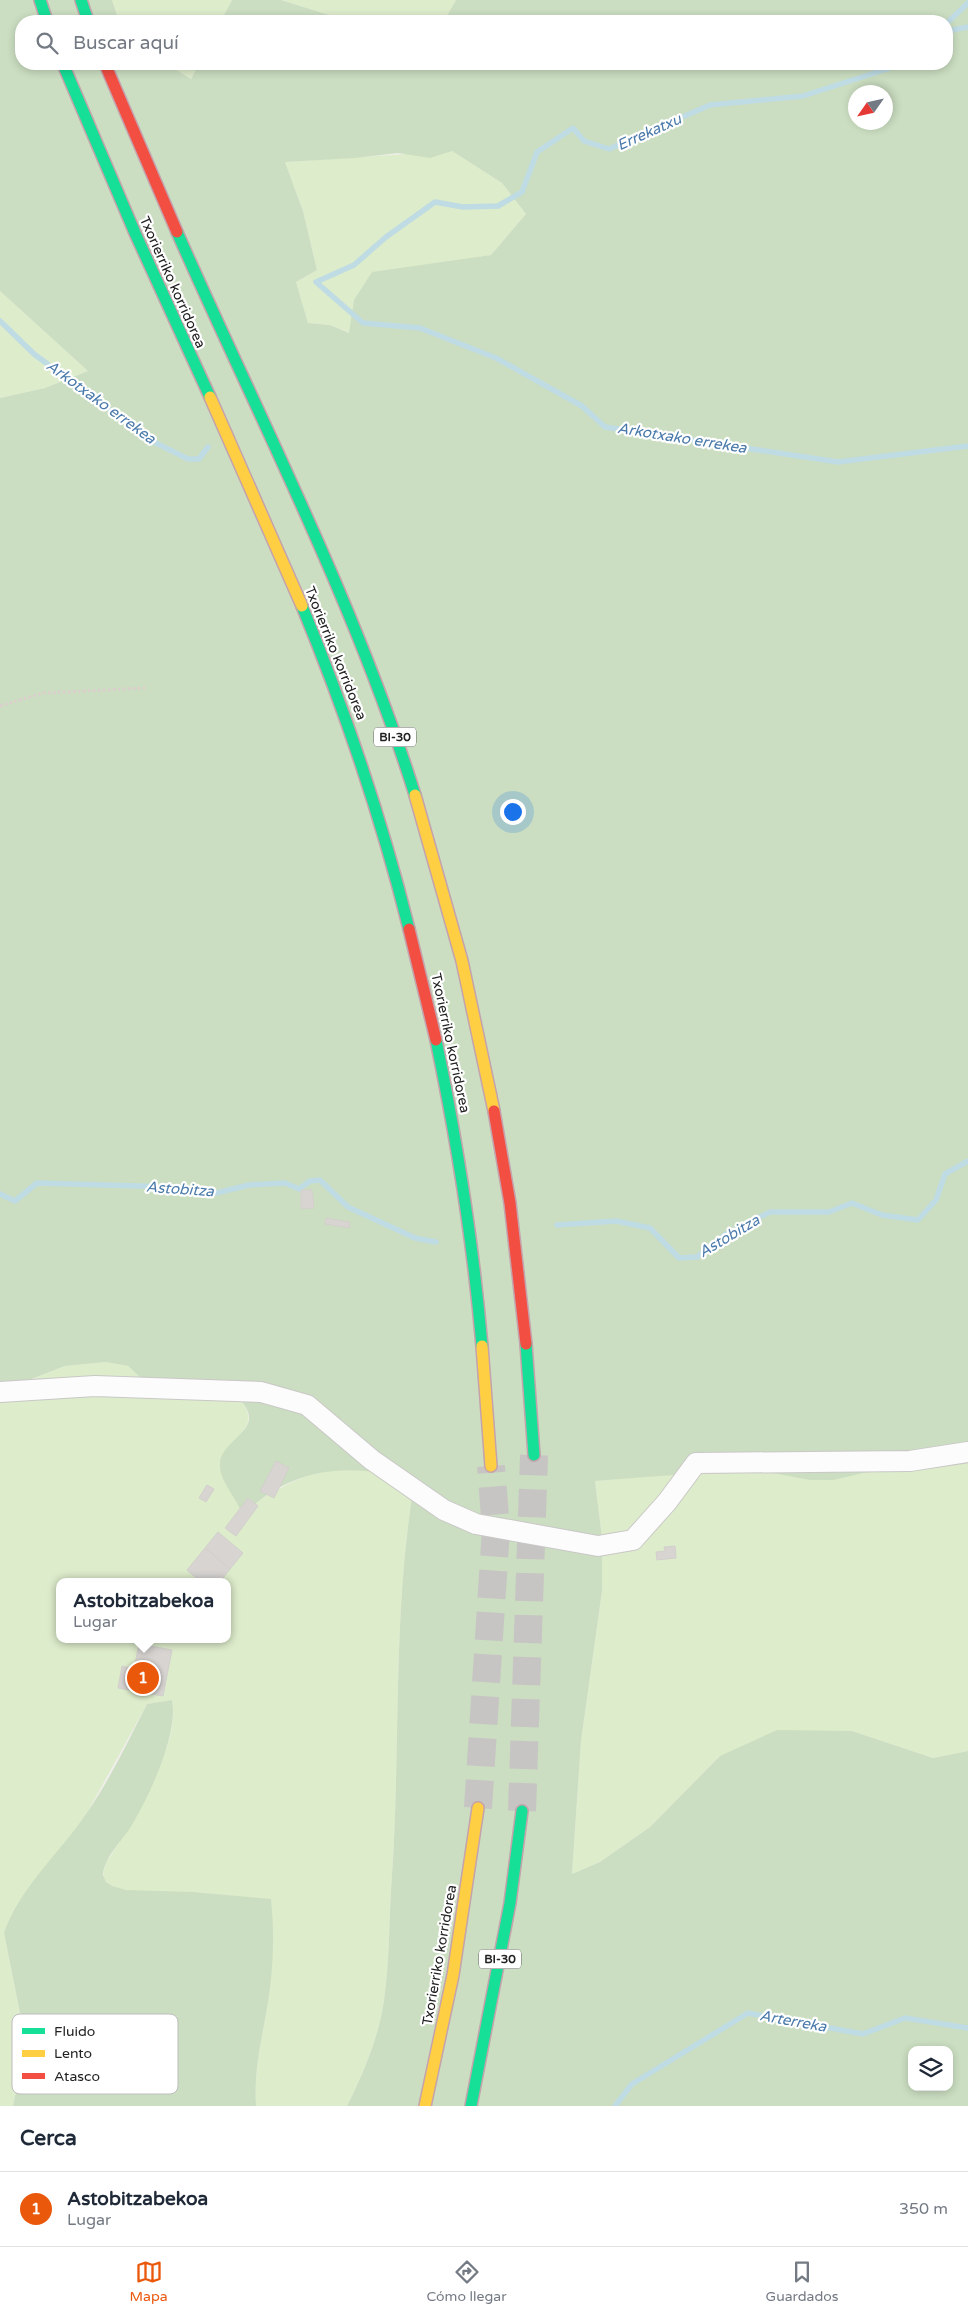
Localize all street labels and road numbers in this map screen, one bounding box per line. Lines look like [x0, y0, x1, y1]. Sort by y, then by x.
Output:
street label: Txorierriko korridorea [136, 214, 209, 351]
street label: Txorierriko korridorea [301, 584, 370, 722]
road number: BI-30 [374, 728, 416, 746]
street label: Txorierriko korridorea [427, 972, 474, 1115]
street label: Txorierriko korridorea [419, 1883, 460, 2027]
road number: BI-30 [479, 1950, 521, 1968]

